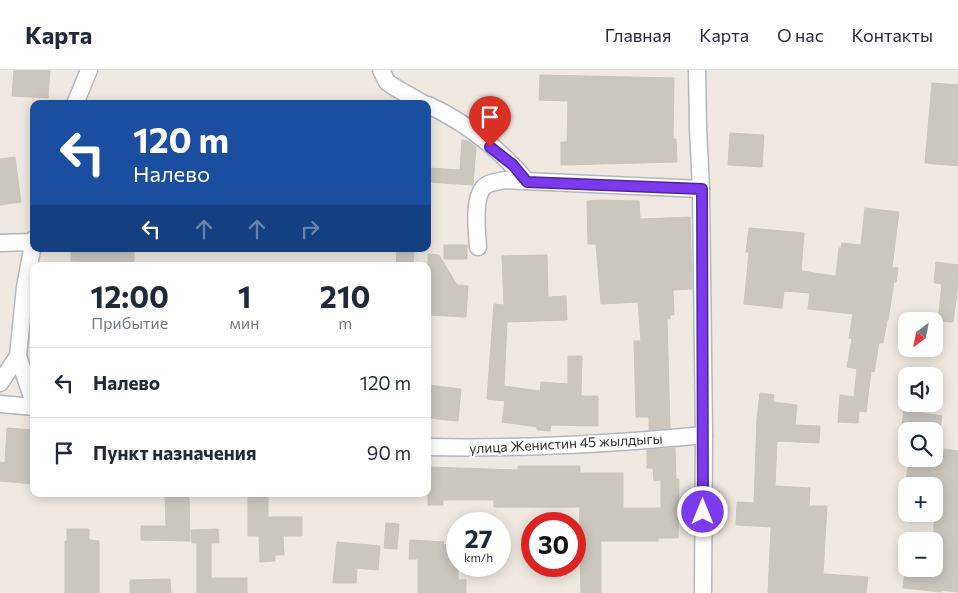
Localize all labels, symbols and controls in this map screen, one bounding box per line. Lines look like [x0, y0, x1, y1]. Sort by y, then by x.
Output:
text: Карта [25, 20, 92, 49]
text: Главная [605, 24, 671, 46]
text: Карта [699, 24, 749, 46]
text: О нас [777, 24, 824, 46]
text: Контакты [852, 24, 933, 46]
pin [469, 96, 511, 147]
icon: arrive [476, 103, 504, 131]
text: 120 m [133, 117, 229, 160]
icon: left [50, 120, 115, 185]
text: Налево [133, 160, 210, 187]
icon: left [137, 215, 165, 243]
icon: ahead [190, 215, 218, 243]
icon: ahead [243, 215, 271, 243]
icon: right [296, 215, 324, 243]
text: 12:00 [91, 277, 169, 314]
text: 1 [238, 277, 251, 314]
text: 210 [320, 277, 370, 314]
north arrow [898, 312, 942, 358]
map controls [898, 312, 943, 577]
text: Прибытие [91, 313, 168, 332]
text: мин [230, 313, 259, 332]
text: m [338, 313, 352, 332]
button: sound [898, 367, 943, 412]
icon: left [50, 369, 78, 397]
text: Налево [93, 371, 160, 394]
text: 120 m [360, 371, 411, 394]
button: search [898, 422, 943, 467]
street label: улица Женистин 45 жылдыгы [469, 429, 663, 457]
icon: arrive [50, 439, 78, 467]
text: Пункт назначения [93, 441, 256, 464]
text: 90 m [367, 441, 411, 464]
button: + [898, 477, 943, 522]
position arrow [676, 485, 728, 537]
speed limit sign: 30 [521, 512, 586, 577]
text: 27 [465, 523, 492, 553]
button: − [898, 532, 943, 577]
text: km/h [464, 550, 493, 564]

